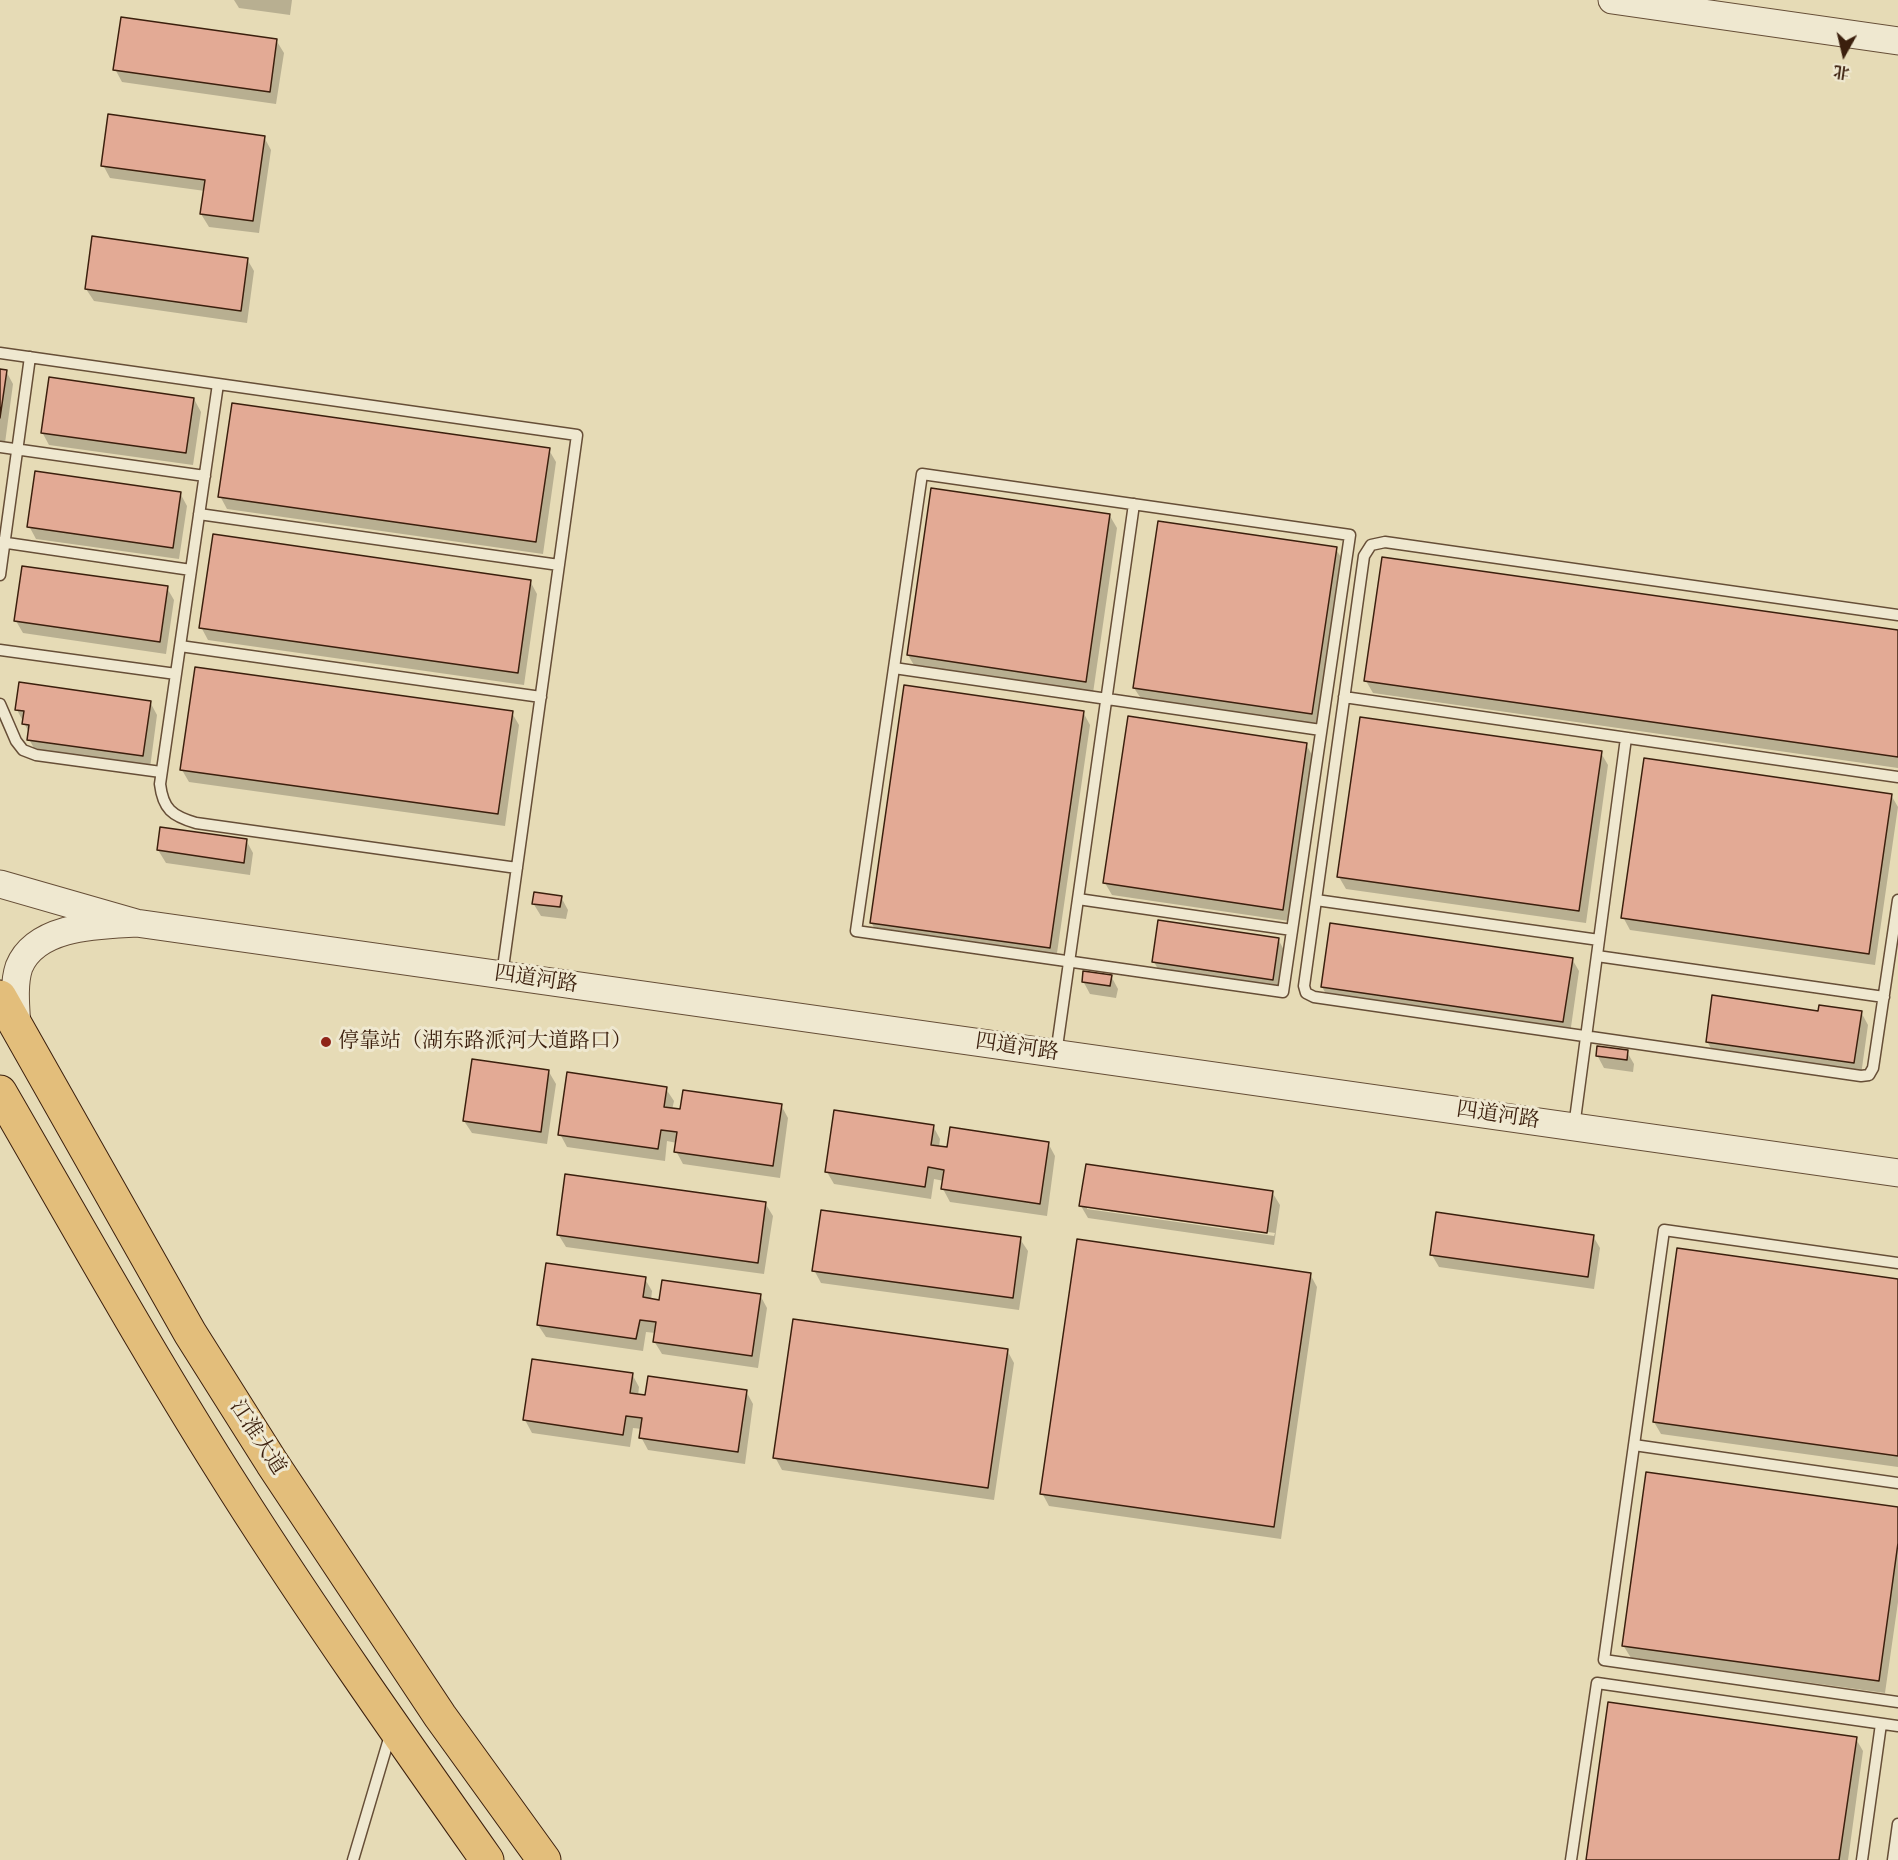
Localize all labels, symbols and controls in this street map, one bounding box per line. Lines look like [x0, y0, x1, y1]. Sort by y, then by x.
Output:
north arrow [1814, 24, 1874, 84]
text: 北 [1832, 61, 1851, 83]
street label: 四道河路 [493, 962, 579, 998]
place label: 停靠站（湖东路派河大道路口） [338, 1029, 632, 1055]
street label: 四道河路 [974, 1030, 1060, 1066]
marker: 停靠站（湖东路派河大道路口） [319, 1035, 333, 1049]
street label: 四道河路 [1455, 1098, 1541, 1134]
street label: 江淮大道 [224, 1396, 290, 1480]

